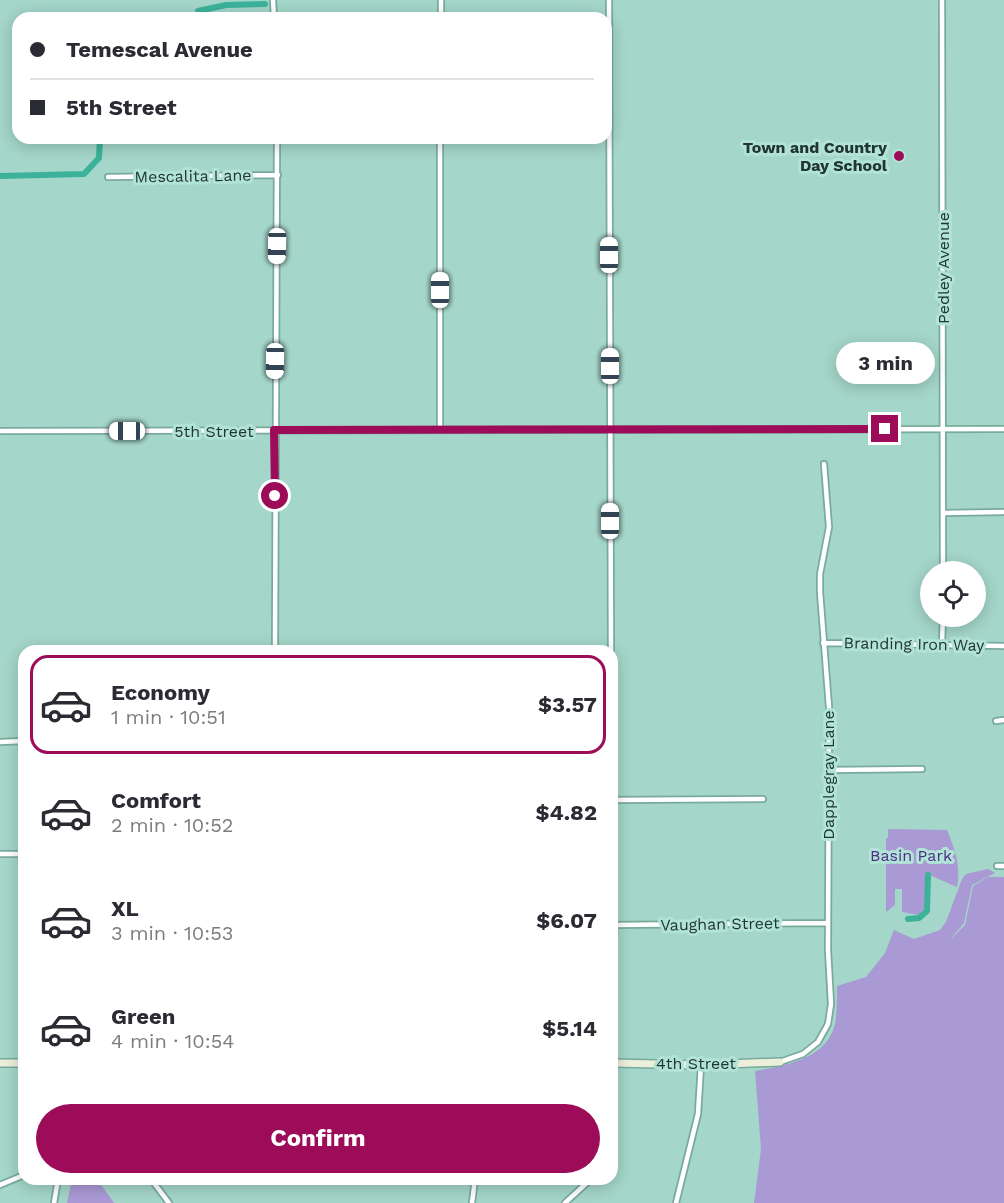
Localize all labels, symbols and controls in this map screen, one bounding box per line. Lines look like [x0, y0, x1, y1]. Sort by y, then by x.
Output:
text: Temescal Avenue [66, 37, 253, 62]
text: 5th Street [66, 95, 177, 120]
place label: Town and Country Day School [743, 138, 888, 175]
marker: Town and Country Day School [892, 149, 906, 163]
street label: Mescalita Lane [134, 165, 252, 187]
street label: Pedley Avenue [934, 212, 953, 324]
car [268, 228, 286, 264]
car [600, 237, 618, 273]
car [431, 272, 449, 308]
callout: 3 min [836, 342, 934, 384]
car [266, 343, 284, 379]
car [601, 348, 619, 384]
text: 3 min [858, 351, 913, 375]
route end [871, 415, 898, 442]
car [109, 422, 145, 440]
street label: 5th Street [174, 422, 254, 441]
route start [261, 482, 288, 509]
car [601, 503, 619, 539]
map controls [920, 561, 986, 627]
button: locate [920, 561, 986, 627]
street label: Branding Iron Way [843, 633, 985, 655]
icon: car [39, 678, 93, 732]
text: Economy [111, 680, 210, 705]
text: $3.57 [538, 692, 597, 717]
text: 1 min · 10:51 [111, 705, 226, 729]
street label: Dapplegray Lane [819, 710, 838, 840]
icon: car [39, 786, 93, 840]
text: Comfort [111, 788, 201, 813]
text: $4.82 [535, 800, 597, 825]
text: 2 min · 10:52 [111, 813, 233, 837]
park label: Basin Park [870, 846, 952, 865]
icon: car [39, 894, 93, 948]
text: XL [111, 896, 139, 921]
text: $6.07 [536, 908, 597, 933]
street label: Vaughan Street [660, 913, 780, 935]
text: 3 min · 10:53 [111, 921, 233, 945]
icon: car [39, 1002, 93, 1056]
text: Green [111, 1004, 175, 1029]
text: $5.14 [542, 1016, 597, 1041]
text: 4 min · 10:54 [111, 1029, 235, 1053]
street label: 4th Street [656, 1054, 736, 1073]
button: Confirm [36, 1104, 600, 1173]

